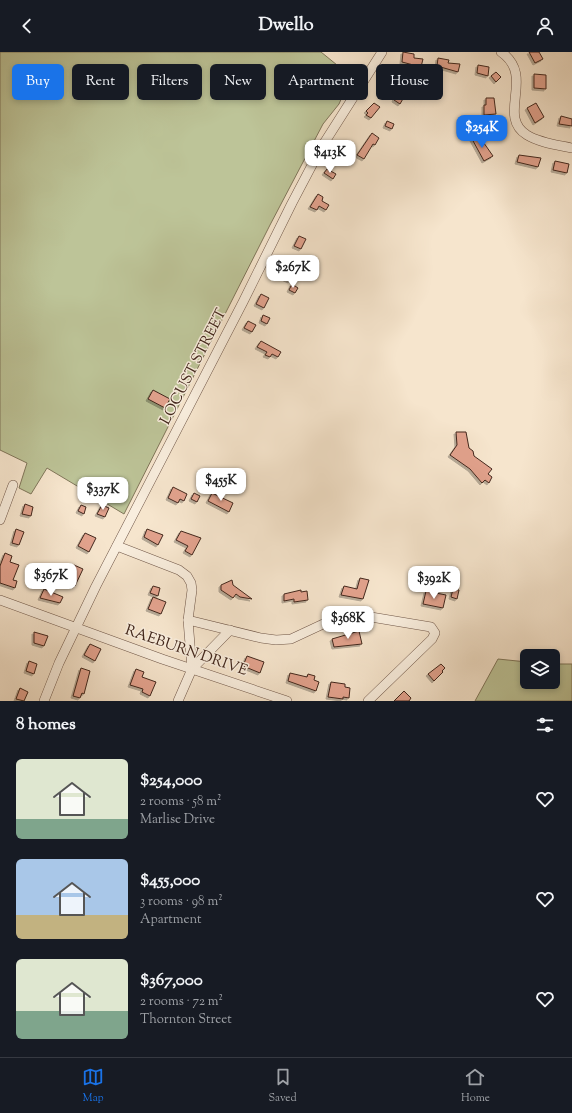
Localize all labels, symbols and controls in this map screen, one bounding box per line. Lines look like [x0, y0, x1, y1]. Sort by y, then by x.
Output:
text: Dwello [258, 13, 314, 39]
icon: back [16, 15, 38, 37]
icon: person [534, 15, 556, 37]
chip: Buy [12, 64, 64, 100]
chip: Rent [72, 64, 129, 100]
chip: Filters [137, 64, 202, 100]
chip: New [210, 64, 266, 100]
chip: Apartment [274, 64, 368, 100]
chip: House [376, 64, 443, 100]
pin: $254K [454, 115, 510, 149]
text: $254K [465, 119, 499, 137]
pin: $413K [302, 140, 358, 174]
text: $413K [314, 144, 346, 162]
pin: $267K [265, 255, 321, 289]
text: $267K [275, 259, 311, 277]
street label: LOCUST STREET [156, 305, 233, 429]
pin: $455K [193, 468, 249, 502]
text: $455K [205, 472, 237, 490]
pin: $337K [75, 477, 131, 511]
text: $337K [86, 481, 120, 499]
pin: $367K [23, 563, 79, 597]
pin: $392K [406, 566, 462, 600]
text: $367K [34, 567, 68, 585]
text: $392K [417, 570, 451, 588]
pin: $368K [320, 606, 376, 640]
text: $368K [331, 610, 365, 628]
street label: RAEBURN DRIVE [122, 620, 250, 682]
map controls [520, 649, 560, 689]
button: layers [520, 649, 560, 689]
text: 8 homes [16, 713, 76, 737]
icon: filters [534, 714, 556, 736]
text: $254,000 [140, 769, 202, 793]
icon: home [48, 775, 96, 823]
icon: heart [534, 788, 556, 810]
text: 2 rooms · 58 m² [140, 793, 221, 811]
text: Marlise Drive [140, 811, 215, 829]
text: $455,000 [140, 869, 200, 893]
icon: home [48, 875, 96, 923]
icon: heart [534, 888, 556, 910]
text: 3 rooms · 98 m² [140, 893, 223, 911]
text: Apartment [140, 911, 201, 929]
text: $367,000 [140, 969, 203, 993]
icon: home [48, 975, 96, 1023]
icon: heart [534, 988, 556, 1010]
text: 2 rooms · 72 m² [140, 993, 223, 1011]
text: Thornton Street [140, 1011, 232, 1029]
tab: Map [82, 1066, 104, 1106]
tab: Saved [268, 1066, 297, 1106]
tab: Home [461, 1066, 490, 1106]

